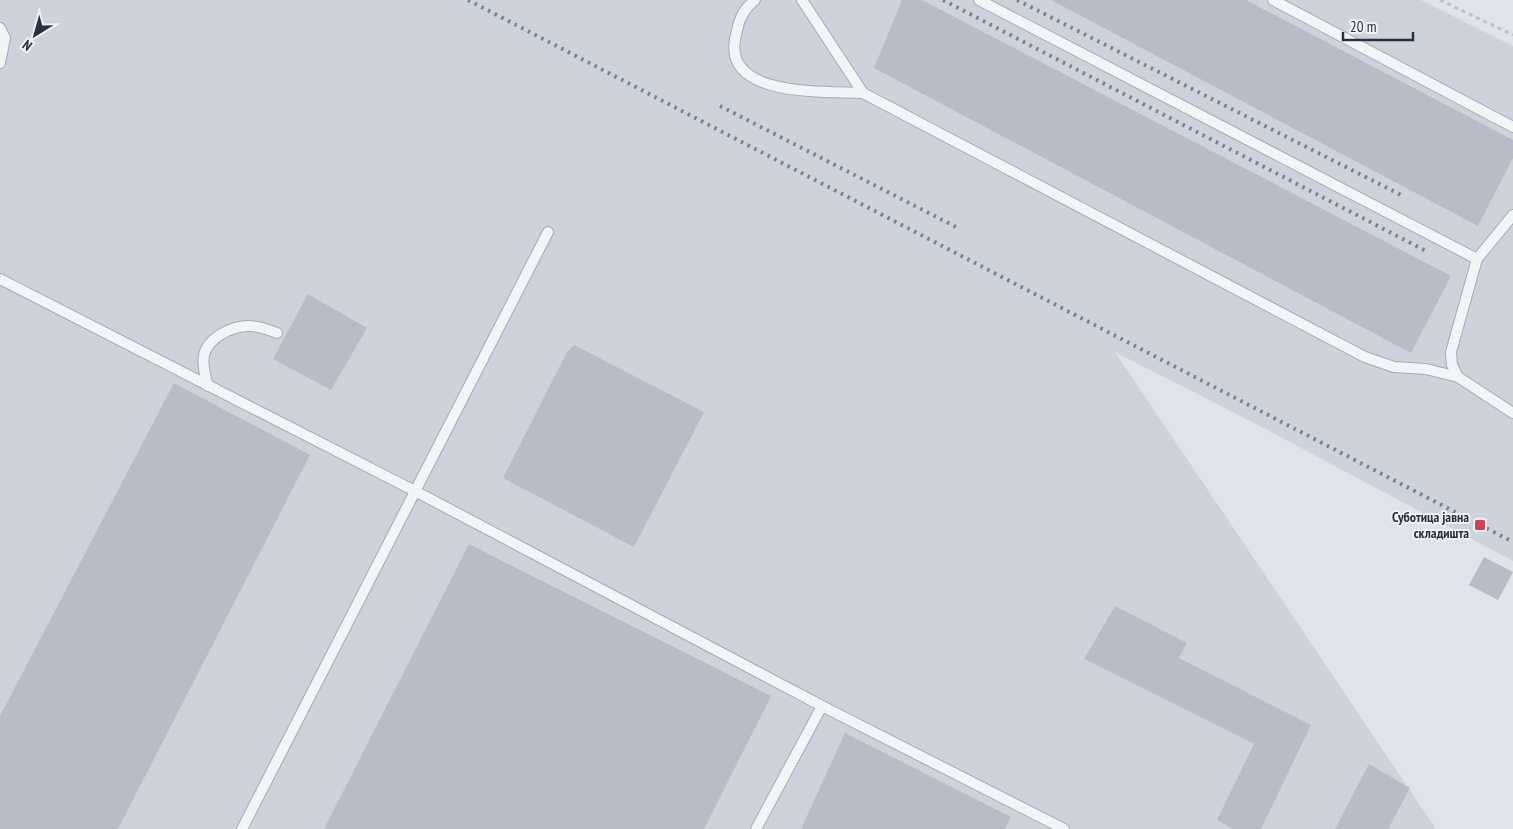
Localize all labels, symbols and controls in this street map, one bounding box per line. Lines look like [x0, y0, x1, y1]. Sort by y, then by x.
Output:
north arrow [10, 10, 60, 60]
scale bar [1343, 10, 1413, 42]
text: 20 m [1350, 17, 1376, 36]
text: N [19, 36, 36, 55]
place label: Суботица јавна складишта [1392, 508, 1469, 542]
marker: Суботица јавна складишта [1473, 518, 1487, 532]

